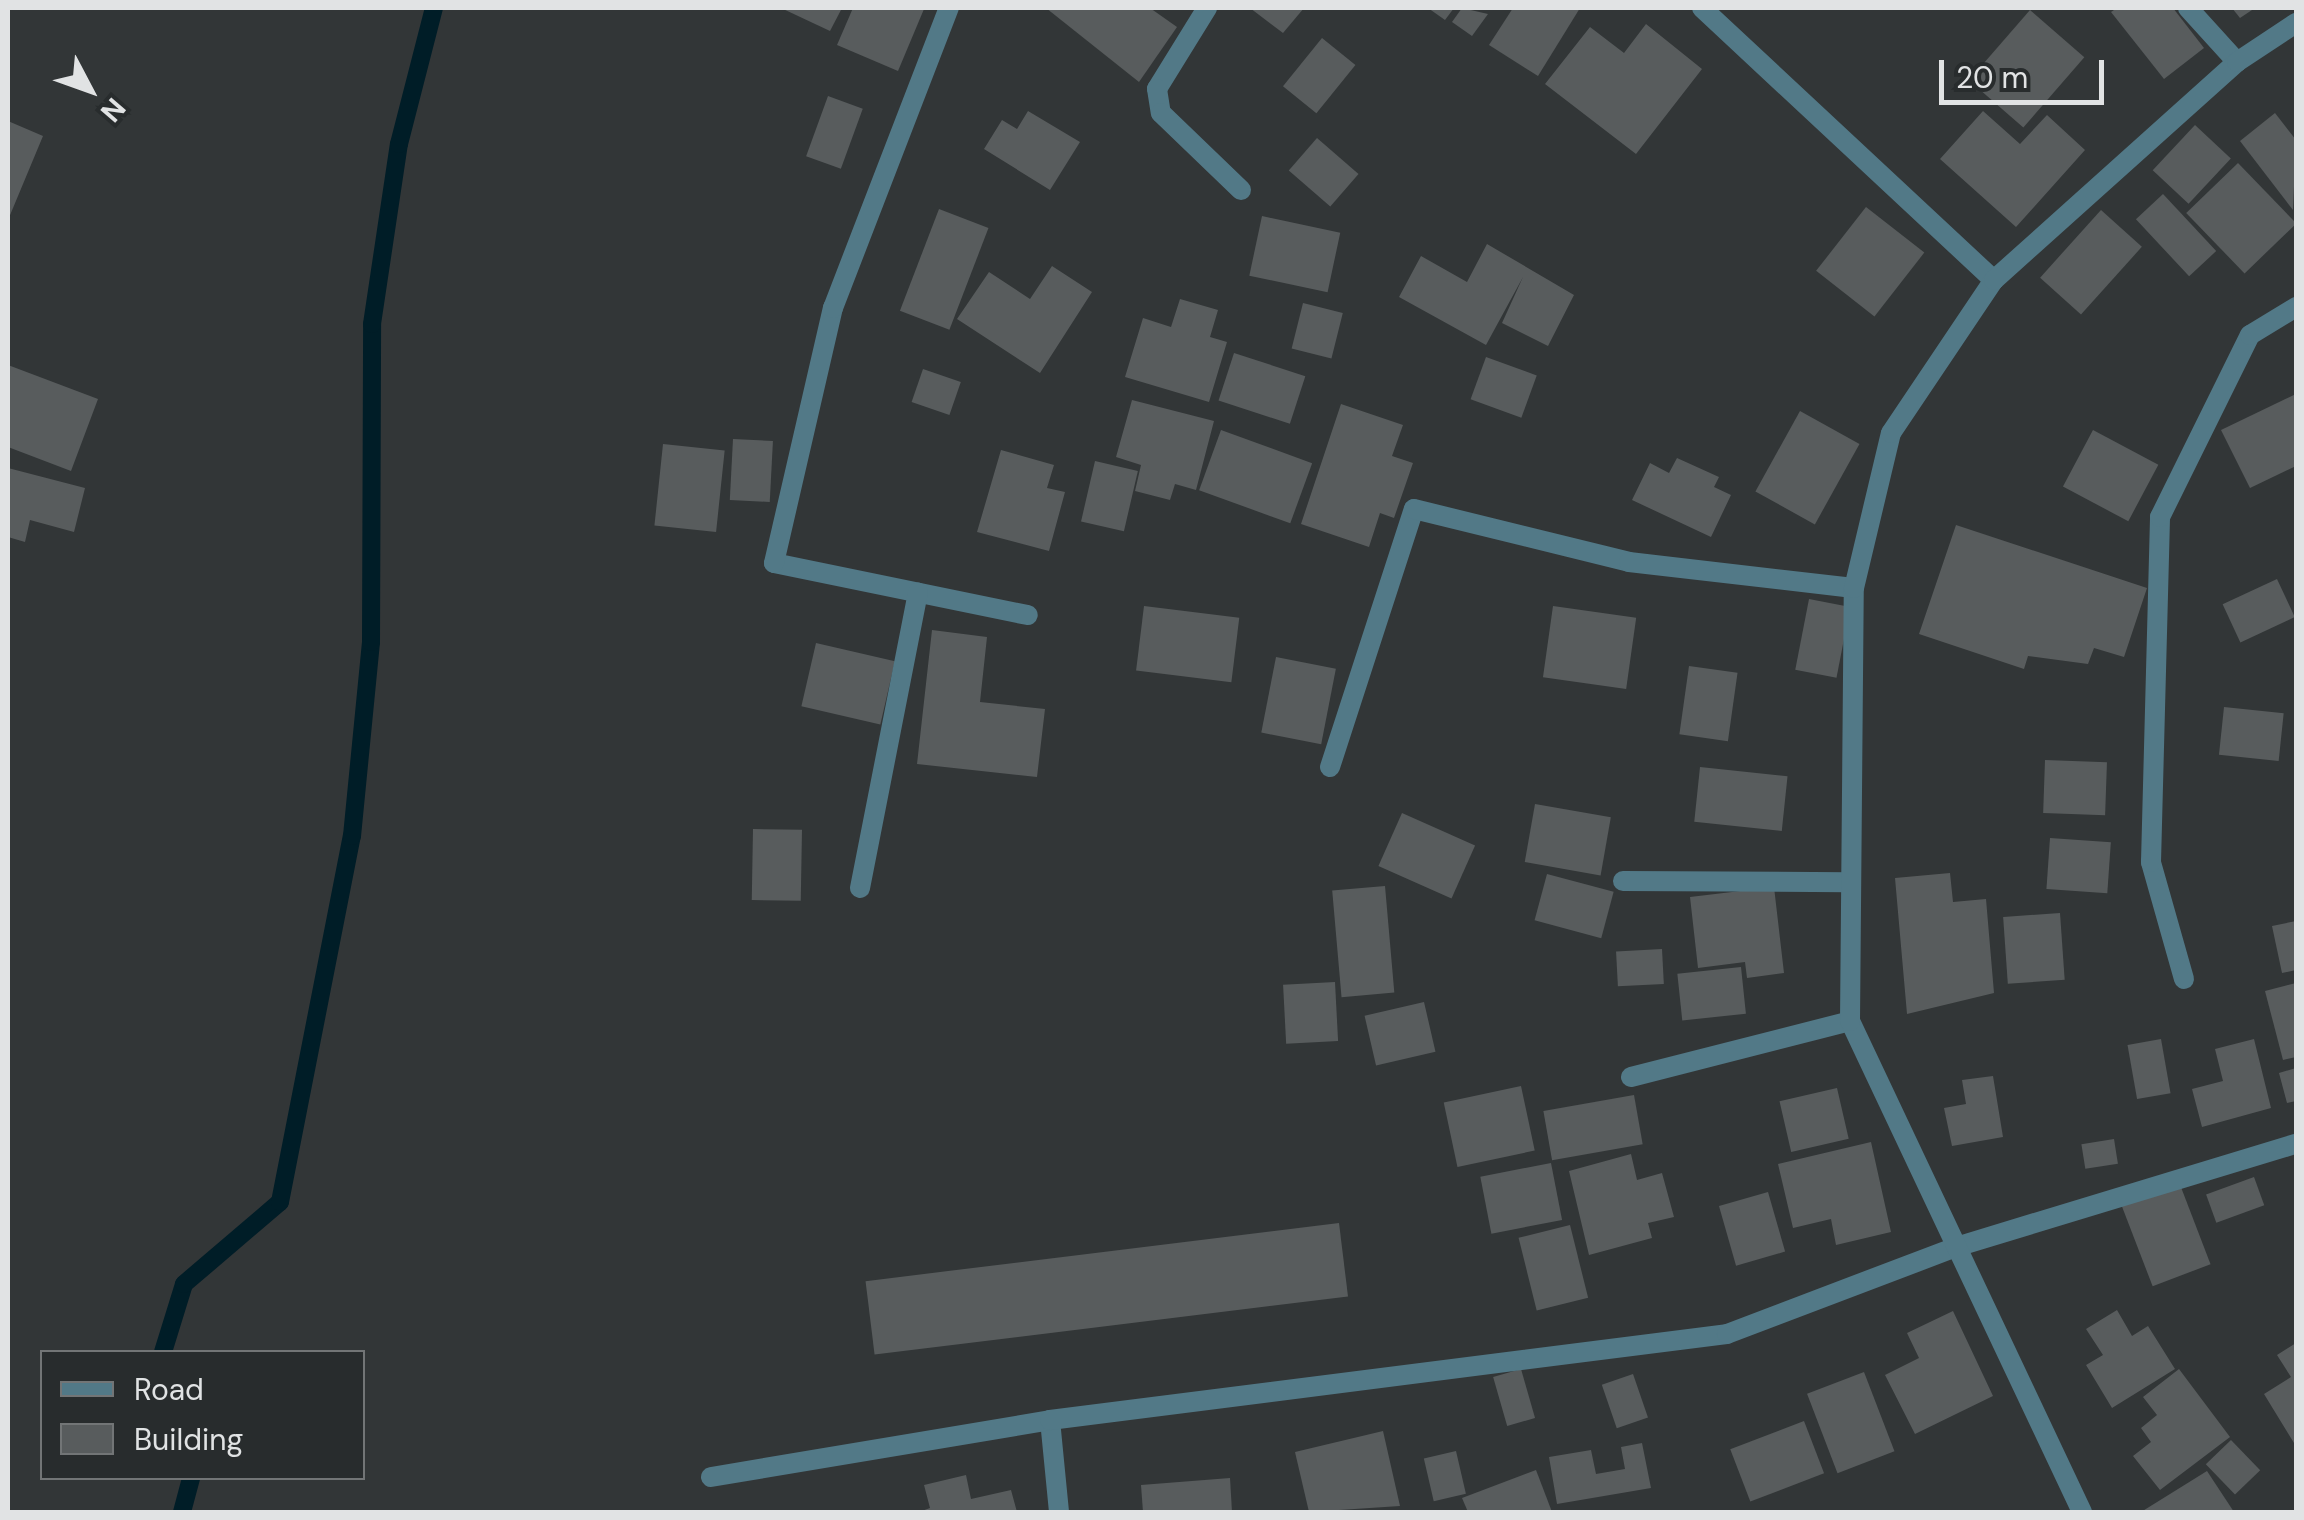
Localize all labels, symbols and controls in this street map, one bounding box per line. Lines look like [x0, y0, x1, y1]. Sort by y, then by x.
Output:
north arrow [40, 40, 140, 140]
scale bar [1944, 40, 2109, 102]
text: 20 m [1956, 58, 2028, 97]
text: N [92, 90, 134, 130]
legend [40, 1350, 365, 1480]
text: Road [134, 1370, 204, 1409]
text: Building [134, 1420, 243, 1459]

